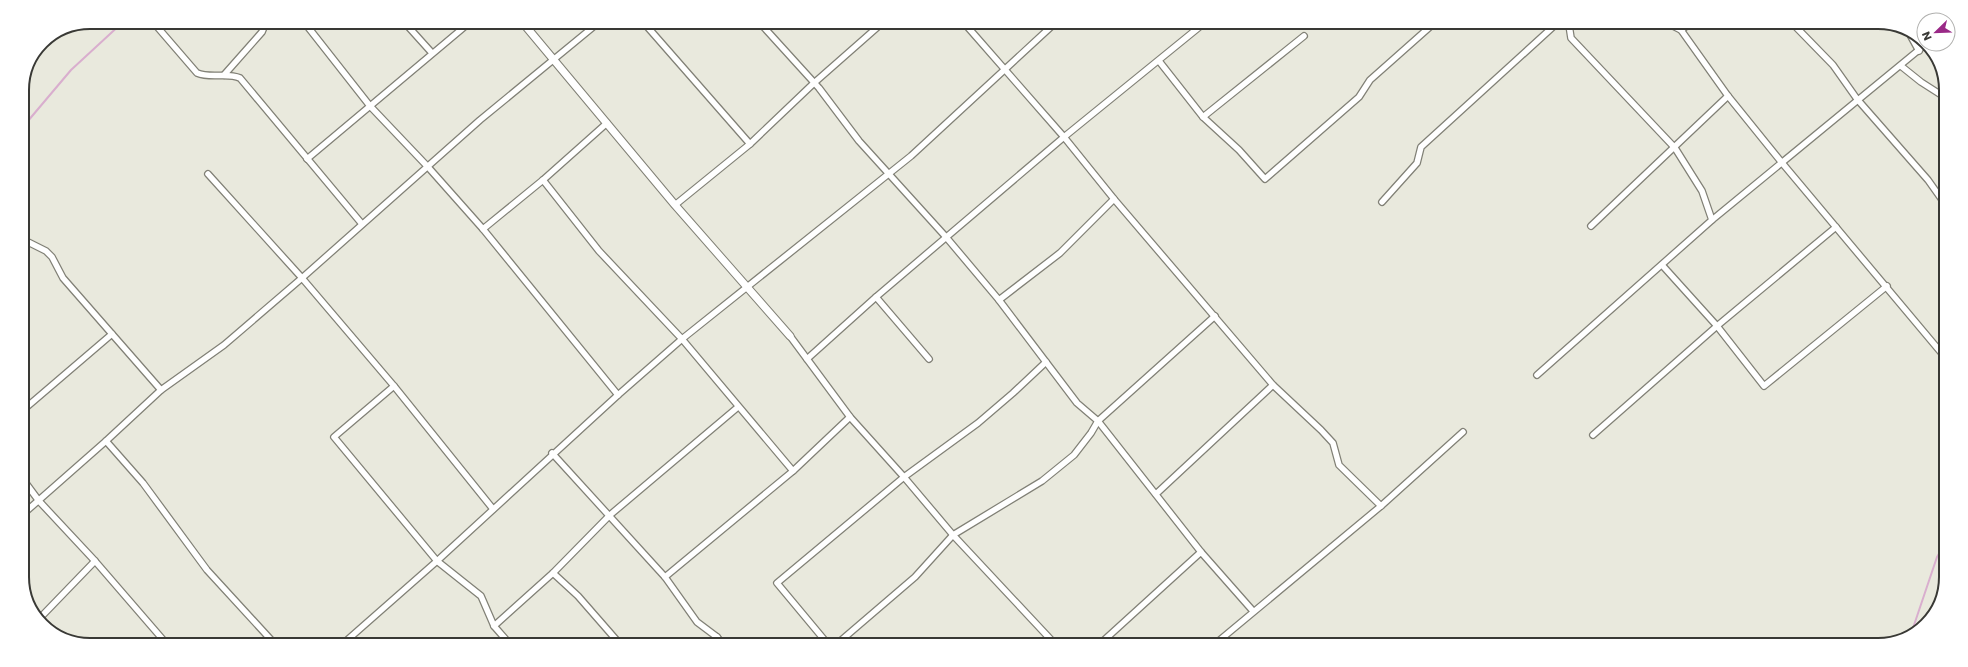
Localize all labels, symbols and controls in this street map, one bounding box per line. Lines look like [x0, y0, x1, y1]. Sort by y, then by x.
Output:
north arrow [1916, 12, 1956, 52]
text: N [1918, 29, 1936, 43]

